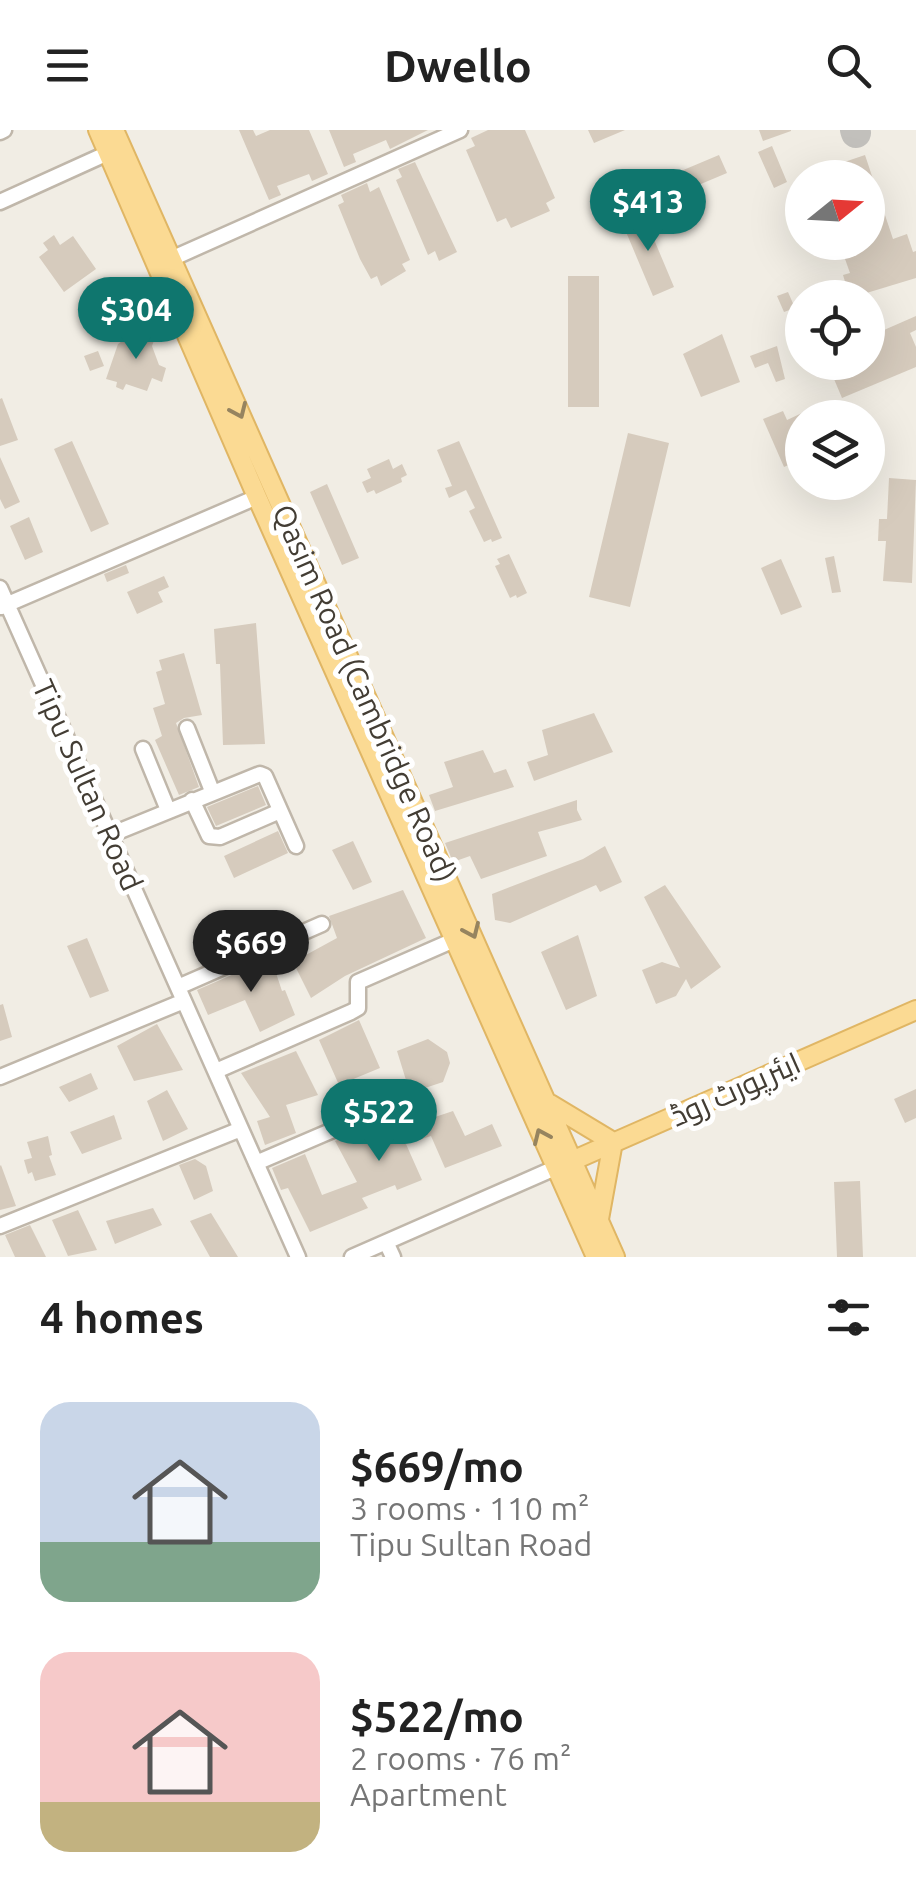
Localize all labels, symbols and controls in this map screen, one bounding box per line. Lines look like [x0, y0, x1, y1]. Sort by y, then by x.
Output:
icon: menu [40, 38, 95, 93]
icon: search [821, 38, 876, 93]
text: Dwello [384, 40, 532, 91]
north arrow [785, 160, 885, 260]
map controls [785, 160, 885, 500]
pin: $413 [589, 169, 707, 254]
text: $413 [612, 183, 684, 219]
pin: $304 [77, 277, 195, 362]
button: locate [785, 280, 885, 380]
text: $304 [100, 291, 172, 327]
button: layers [785, 400, 885, 500]
one-way arrow [227, 401, 247, 419]
street label: Qasim Road (Cambridge Road) [266, 499, 464, 887]
street label: Tipu Sultan Road [26, 674, 150, 896]
pin: $669 [192, 910, 310, 995]
one-way arrow [460, 921, 480, 939]
text: $669 [215, 924, 287, 960]
street label: ایئرپورٹ روڈ [665, 1045, 807, 1136]
pin: $522 [320, 1079, 438, 1164]
text: $522 [343, 1093, 415, 1129]
one-way arrow [533, 1128, 553, 1146]
icon: filters [821, 1290, 876, 1345]
text: 4 homes [40, 1294, 204, 1341]
icon: home [120, 1442, 240, 1562]
text: $669/mo [350, 1443, 524, 1490]
text: 3 rooms · 110 m² [350, 1490, 590, 1526]
text: Tipu Sultan Road [350, 1526, 592, 1562]
icon: home [120, 1692, 240, 1812]
text: $522/mo [350, 1693, 524, 1740]
text: 2 rooms · 76 m² [350, 1740, 571, 1776]
text: Apartment [350, 1776, 507, 1812]

